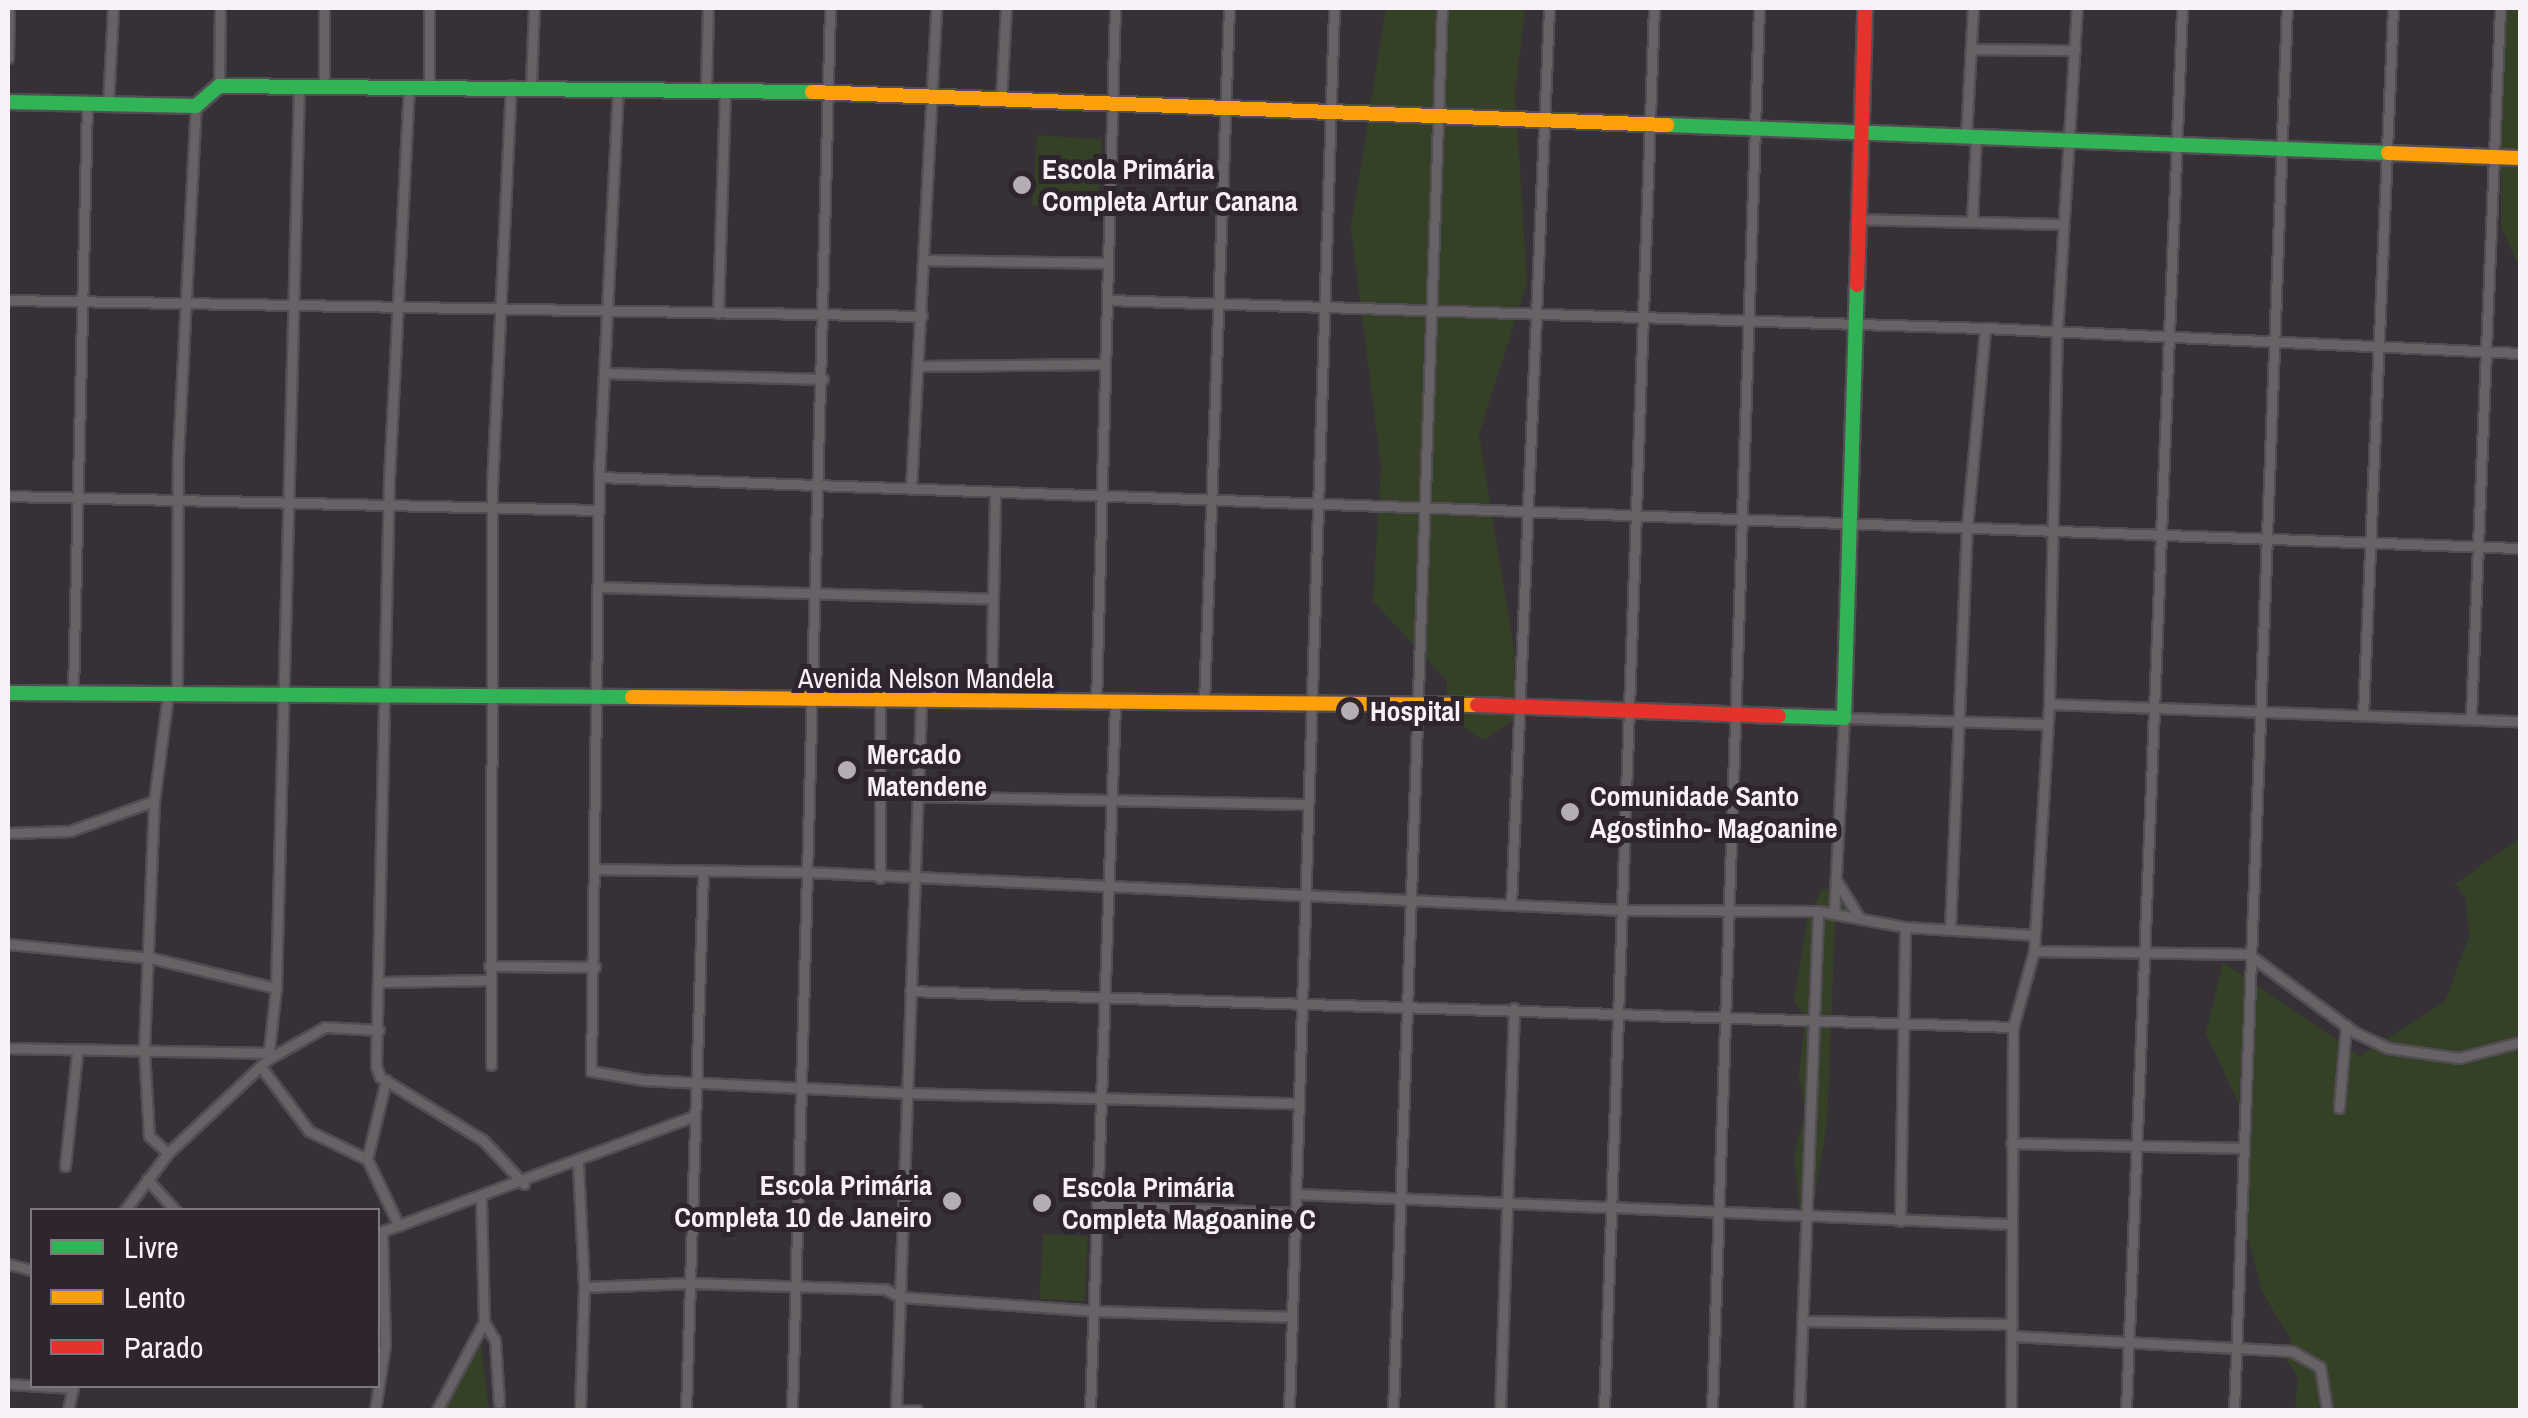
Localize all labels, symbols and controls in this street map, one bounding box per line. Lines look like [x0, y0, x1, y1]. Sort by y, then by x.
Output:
place label: Escola Primária Completa Artur Canana [1042, 152, 1298, 218]
marker: Escola Primária Completa Artur Canana [1011, 174, 1033, 196]
street label: Avenida Nelson Mandela [798, 661, 1054, 695]
place label: Hospital [1370, 694, 1461, 728]
marker: Hospital [1339, 700, 1361, 722]
place label: Mercado Matendene [867, 737, 987, 803]
marker: Mercado Matendene [836, 759, 858, 781]
place label: Comunidade Santo Agostinho- Magoanine [1590, 779, 1837, 845]
marker: Comunidade Santo Agostinho- Magoanine [1559, 801, 1581, 823]
place label: Escola Primária Completa 10 de Janeiro [674, 1168, 932, 1234]
place label: Escola Primária Completa Magoanine C [1062, 1170, 1316, 1236]
marker: Escola Primária Completa 10 de Janeiro [941, 1190, 963, 1212]
marker: Escola Primária Completa Magoanine C [1031, 1192, 1053, 1214]
legend [30, 1208, 380, 1388]
text: Livre [124, 1227, 179, 1267]
text: Lento [124, 1277, 186, 1317]
text: Parado [124, 1327, 203, 1367]

